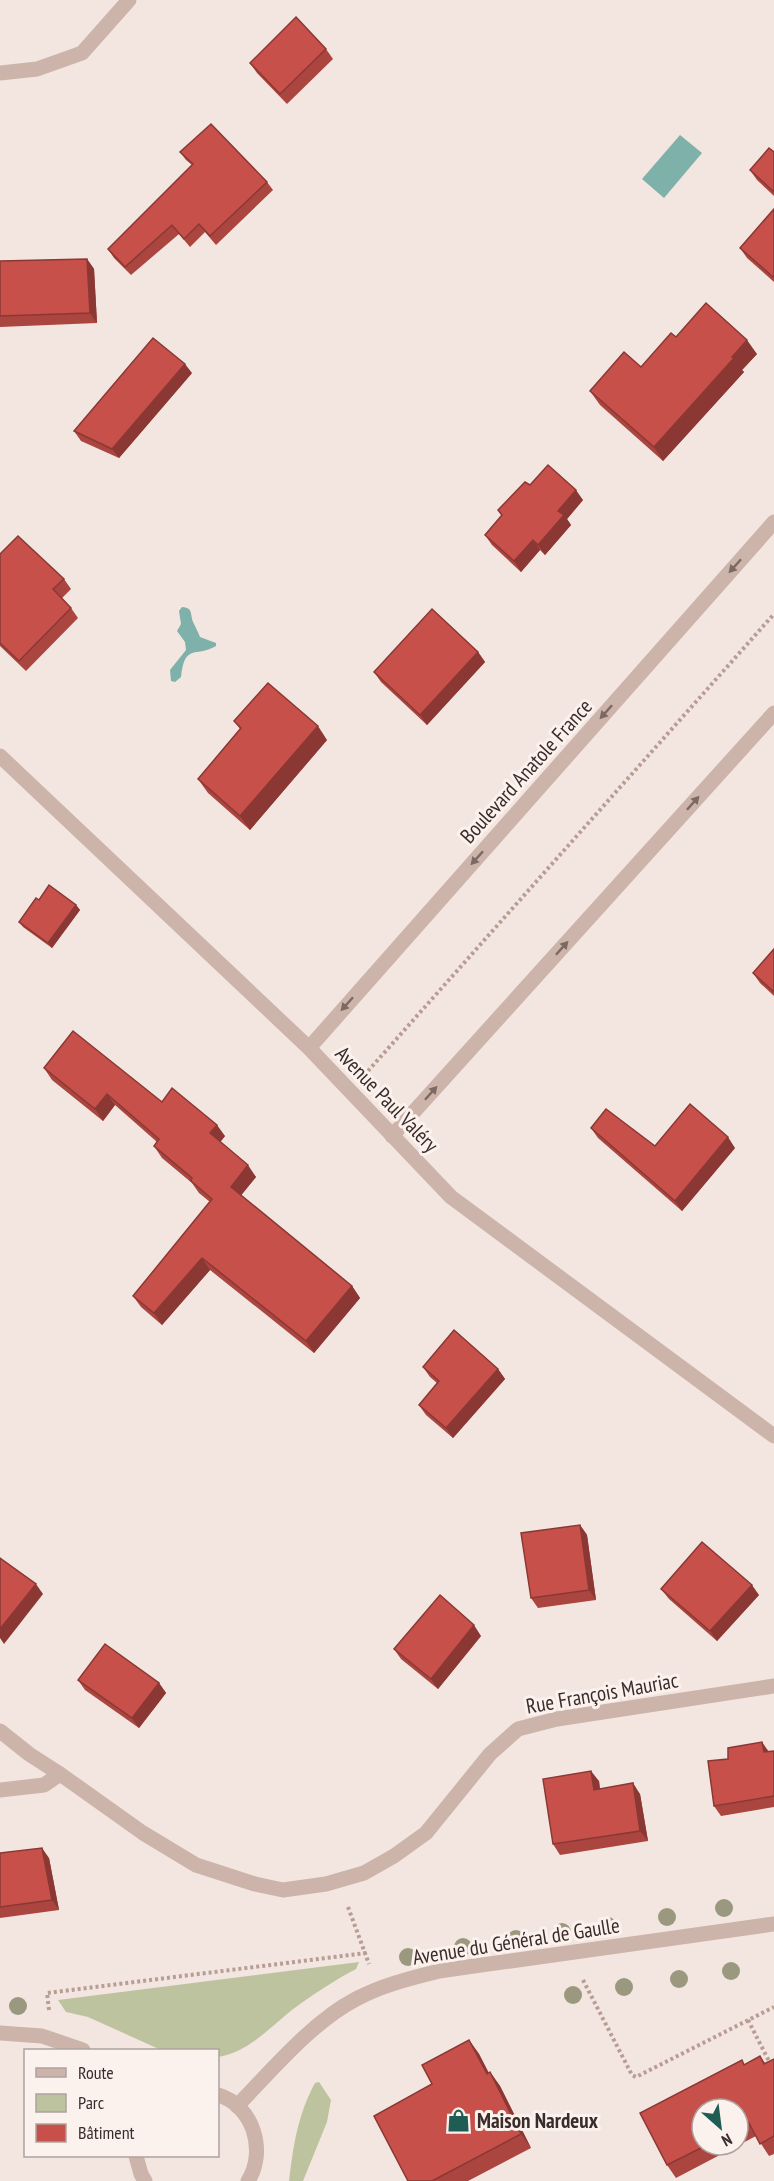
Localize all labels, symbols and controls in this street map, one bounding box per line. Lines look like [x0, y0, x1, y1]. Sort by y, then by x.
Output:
one-way arrow [729, 558, 742, 573]
street label: Boulevard Anatole France [454, 693, 598, 849]
one-way arrow [600, 704, 613, 719]
one-way arrow [686, 796, 699, 811]
one-way arrow [471, 850, 484, 865]
one-way arrow [555, 941, 568, 956]
one-way arrow [341, 996, 354, 1012]
street label: Avenue Paul Valéry [330, 1040, 444, 1158]
one-way arrow [424, 1086, 438, 1100]
street label: Rue François Mauriac [524, 1666, 681, 1720]
street label: Avenue du Général de Gaulle [411, 1911, 621, 1971]
legend [24, 2049, 219, 2157]
text: Route [78, 2061, 114, 2084]
text: Parc [78, 2091, 105, 2114]
north arrow [690, 2097, 750, 2157]
shop icon: Maison Nardeux [446, 2107, 472, 2133]
place label: Maison Nardeux [477, 2107, 599, 2134]
text: Bâtiment [78, 2121, 135, 2144]
text: N [719, 2129, 736, 2151]

